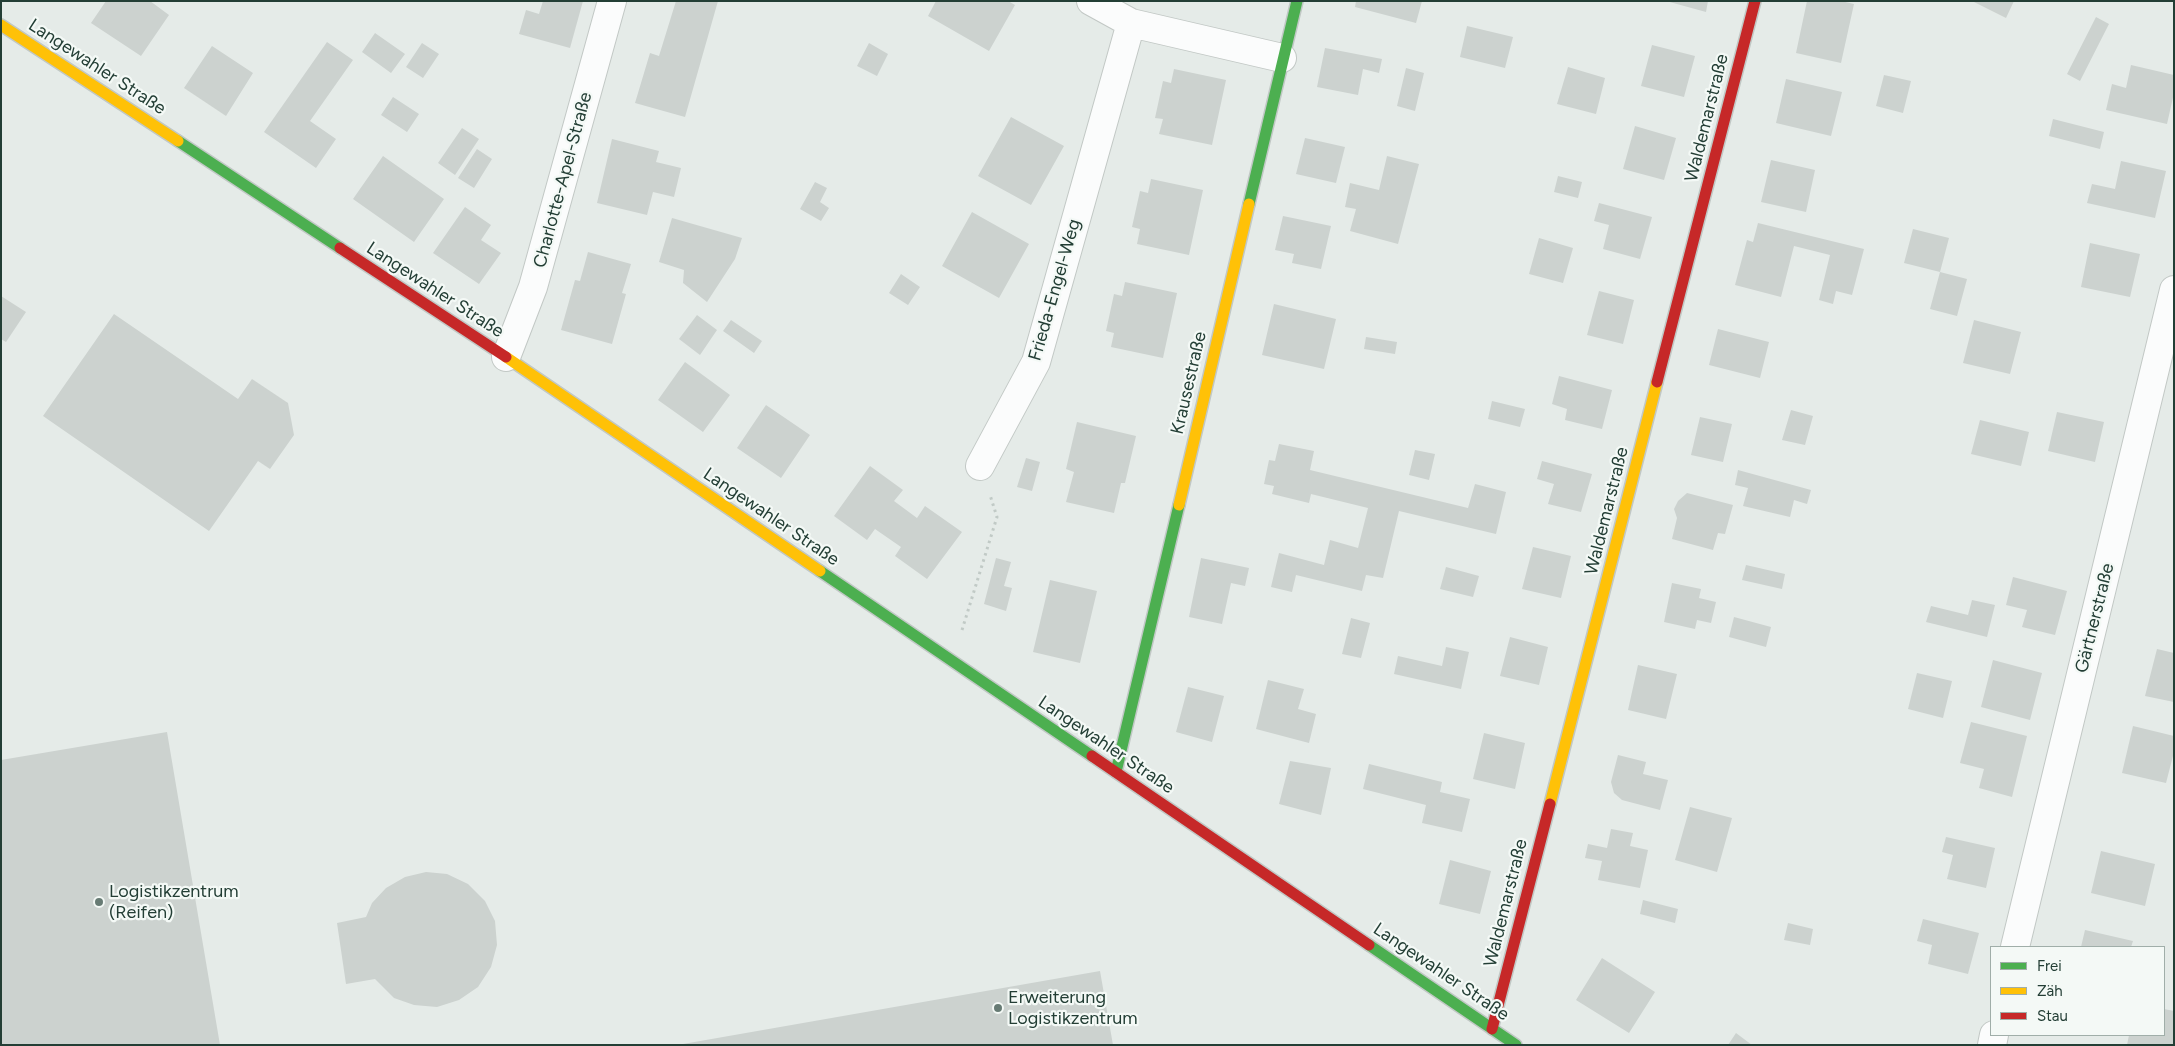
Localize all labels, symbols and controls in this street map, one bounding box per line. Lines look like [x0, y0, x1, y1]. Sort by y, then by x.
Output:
street label: Langewahler Straße [24, 15, 170, 119]
street label: Waldemarstraße [1681, 52, 1733, 184]
street label: Charlotte-Apel-Straße [529, 90, 597, 270]
street label: Frieda-Engel-Weg [1024, 217, 1086, 363]
street label: Langewahler Straße [362, 238, 508, 342]
street label: Krausestraße [1167, 329, 1211, 437]
street label: Waldemarstraße [1581, 445, 1633, 577]
street label: Langewahler Straße [699, 464, 843, 570]
street label: Gärtnerstraße [2071, 561, 2119, 675]
street label: Langewahler Straße [1034, 692, 1178, 798]
street label: Waldemarstraße [1480, 837, 1532, 969]
place label: Logistikzentrum (Reifen) [109, 881, 239, 924]
marker: Logistikzentrum (Reifen) [93, 896, 105, 908]
street label: Langewahler Straße [1369, 919, 1513, 1025]
legend [1990, 946, 2165, 1036]
text: Frei [2037, 957, 2062, 975]
text: Zäh [2037, 982, 2063, 1000]
place label: Erweiterung Logistikzentrum [1008, 987, 1138, 1030]
marker: Erweiterung Logistikzentrum [992, 1002, 1004, 1014]
text: Stau [2037, 1007, 2068, 1025]

